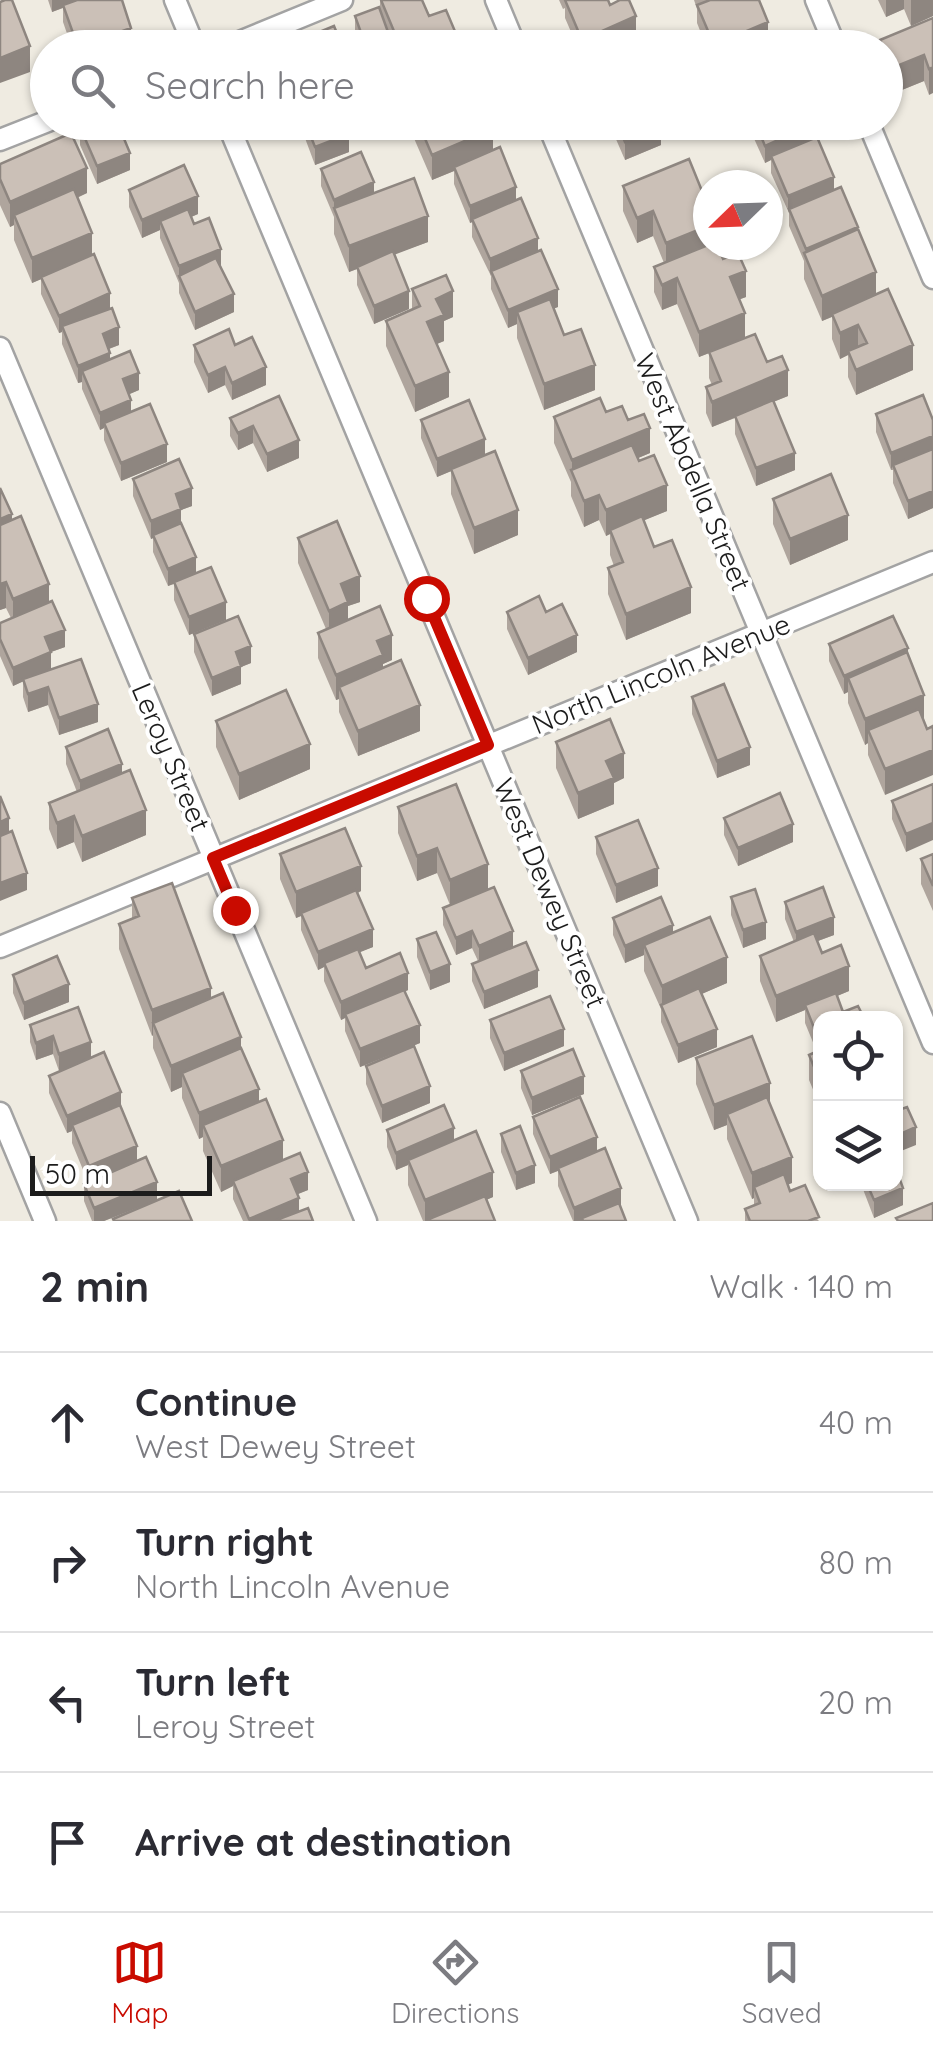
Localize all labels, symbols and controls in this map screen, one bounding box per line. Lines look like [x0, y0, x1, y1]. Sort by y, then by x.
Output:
search box [30, 30, 903, 140]
icon: search [65, 58, 120, 113]
text: Search here [145, 61, 355, 109]
north arrow [693, 170, 783, 260]
street label: West Abdella Street [628, 348, 759, 596]
route start [404, 576, 450, 622]
street label: North Lincoln Avenue [526, 606, 795, 741]
street label: Leroy Street [125, 677, 218, 836]
street label: West Dewey Street [486, 773, 615, 1013]
route end [213, 888, 259, 934]
map controls [813, 1011, 903, 1191]
button: locate [813, 1011, 903, 1101]
button: layers [813, 1101, 903, 1191]
scale bar [30, 1151, 212, 1196]
text: 50 m [45, 1156, 110, 1191]
text: 2 min [40, 1260, 149, 1313]
text: Walk · 140 m [710, 1266, 893, 1306]
text: Continue [135, 1378, 297, 1426]
icon: ahead [40, 1395, 95, 1450]
text: 40 m [819, 1402, 893, 1442]
text: West Dewey Street [135, 1426, 416, 1466]
text: Turn right [135, 1518, 314, 1566]
icon: right [40, 1535, 95, 1590]
text: 80 m [819, 1542, 893, 1582]
text: North Lincoln Avenue [135, 1566, 450, 1606]
text: Turn left [135, 1658, 291, 1706]
icon: left [40, 1675, 95, 1730]
text: 20 m [818, 1682, 893, 1722]
text: Leroy Street [135, 1706, 315, 1746]
icon: arrive [40, 1815, 95, 1870]
text: Arrive at destination [135, 1818, 512, 1866]
tab: Map [111, 1935, 168, 2030]
tab: Directions [391, 1935, 519, 2030]
tab: Saved [742, 1935, 822, 2030]

